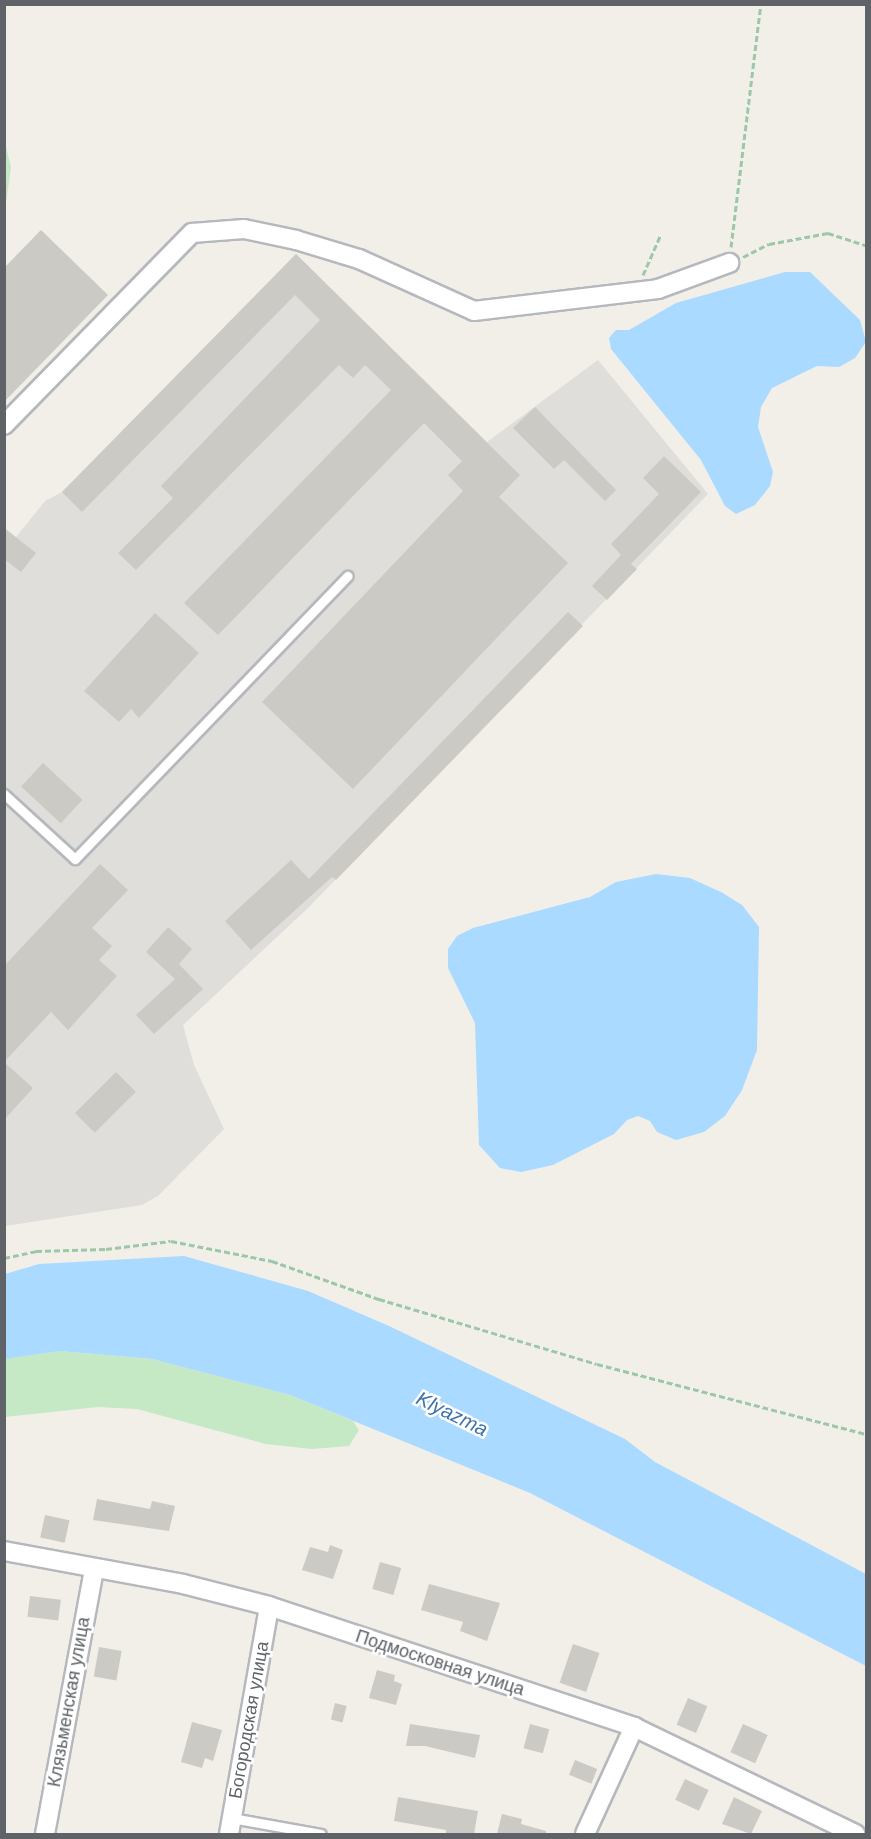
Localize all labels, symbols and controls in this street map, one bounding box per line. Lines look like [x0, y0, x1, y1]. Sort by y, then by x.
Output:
water label: Klyazma [412, 1386, 492, 1442]
street label: Клязьменская улица [43, 1615, 95, 1789]
street label: Подмосковная улица [353, 1625, 527, 1701]
street label: Богородская улица [225, 1640, 273, 1800]

